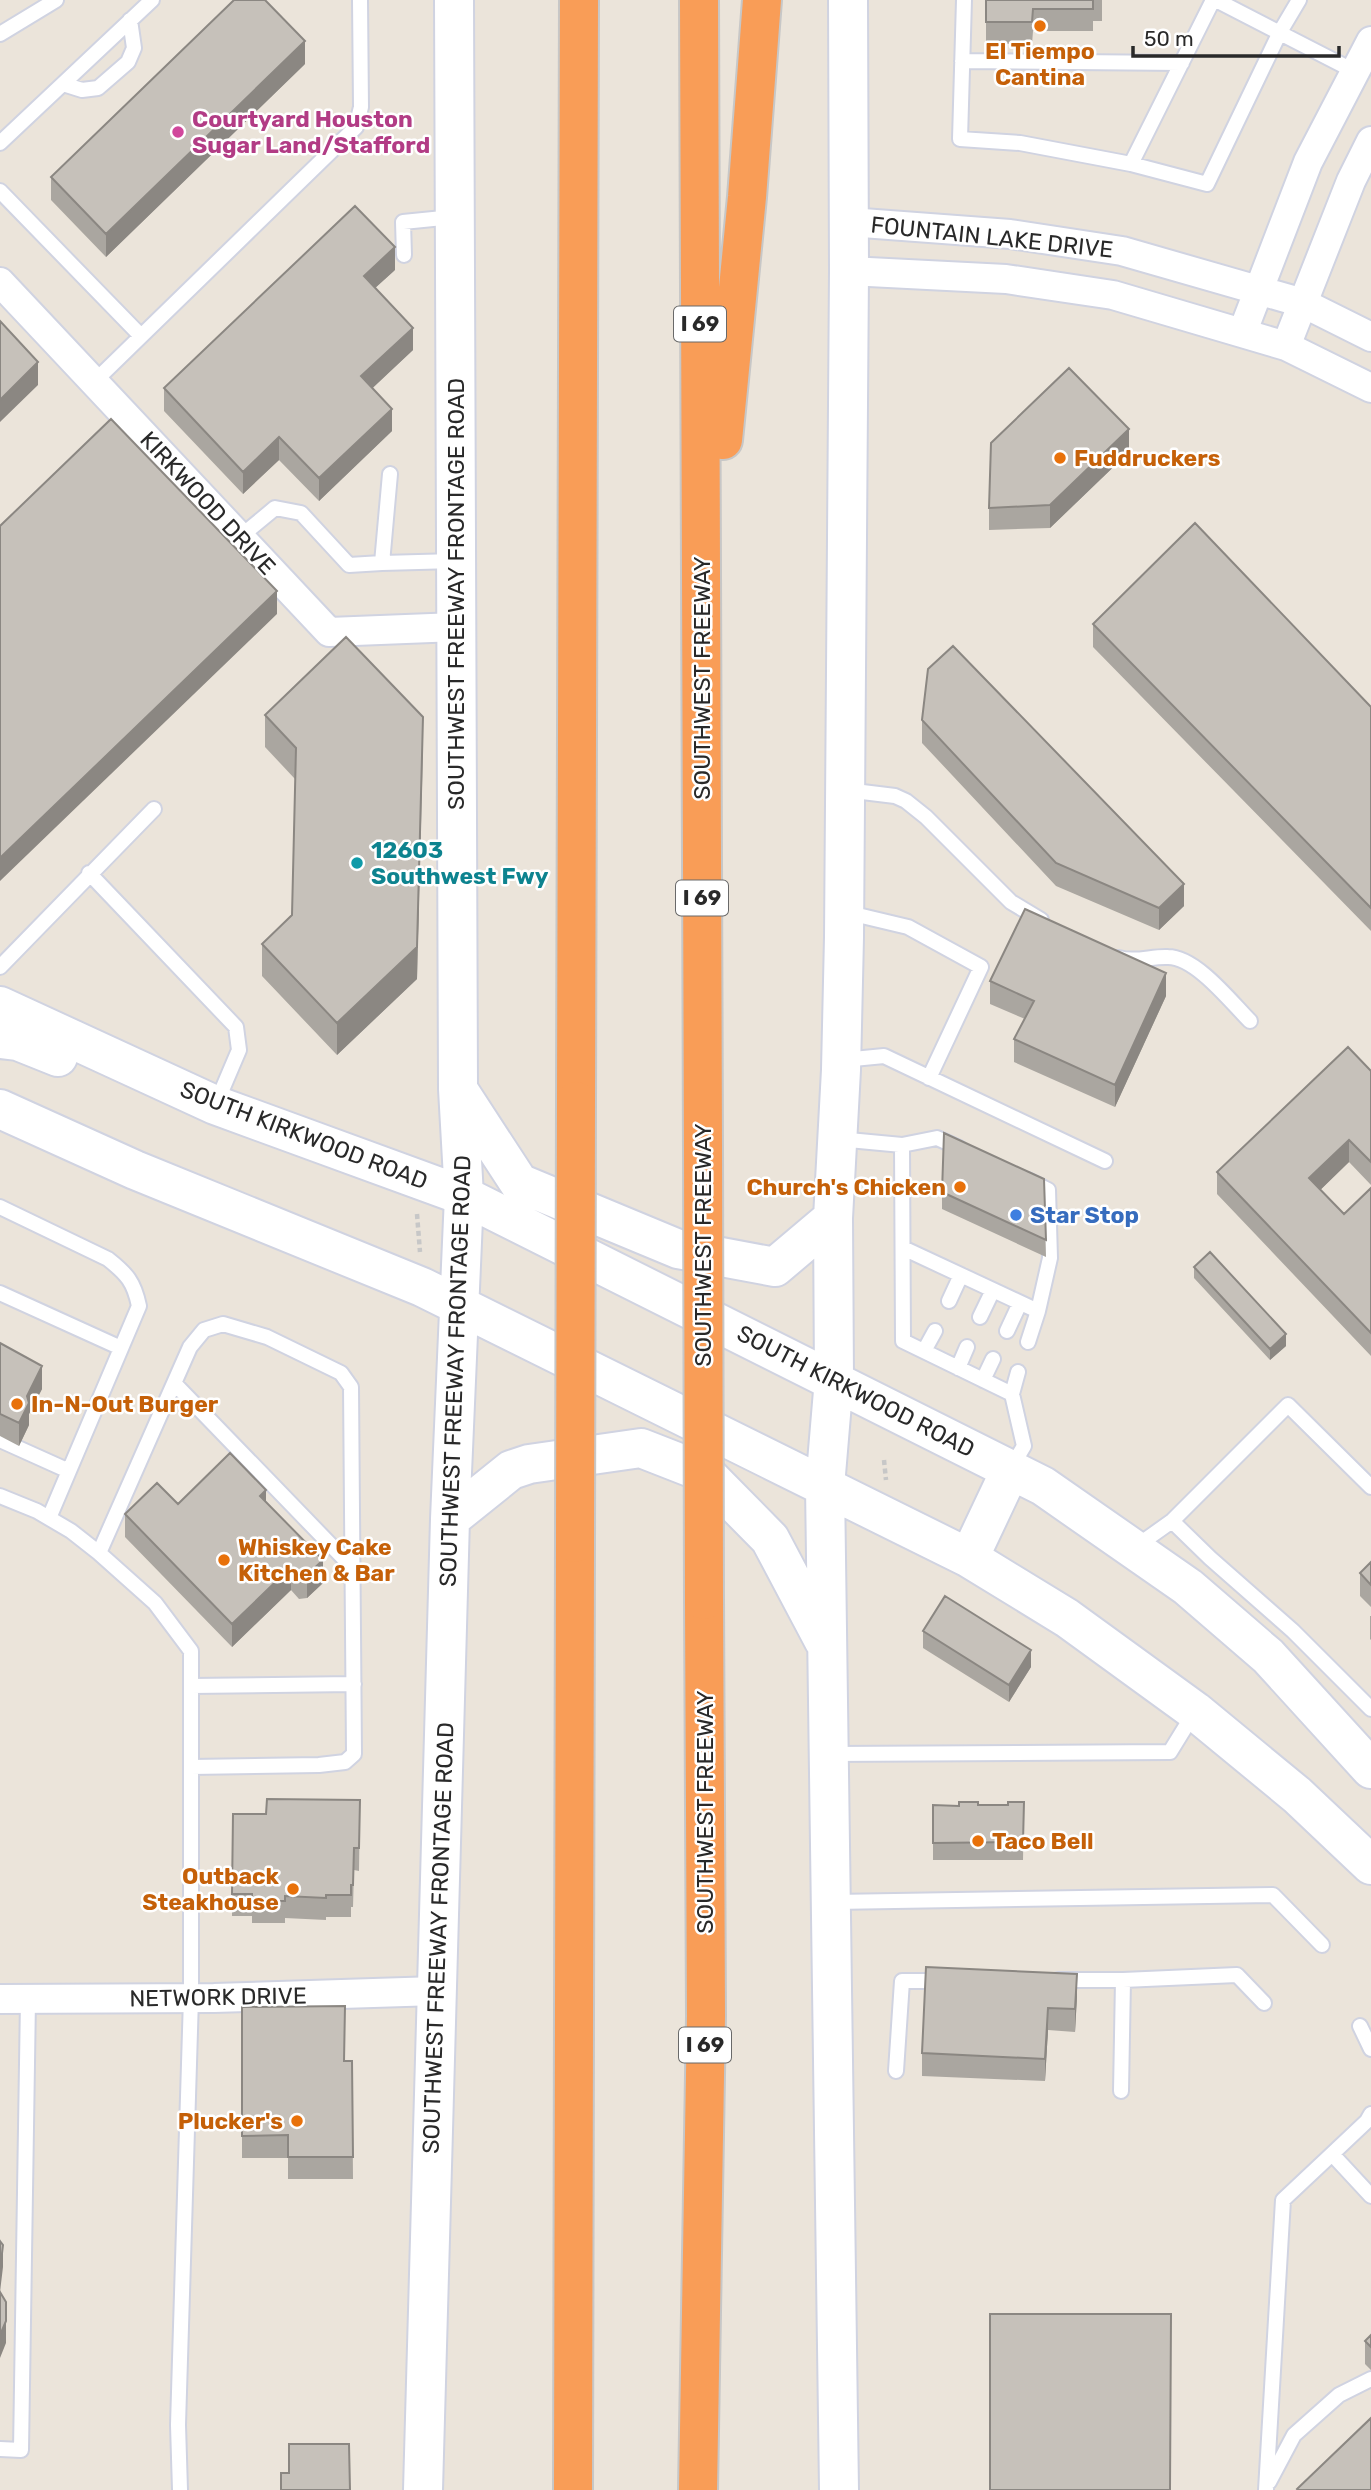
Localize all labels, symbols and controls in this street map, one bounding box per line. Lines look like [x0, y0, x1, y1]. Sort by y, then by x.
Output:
scale bar [1133, 14, 1340, 58]
marker: El Tiempo Cantina [1032, 18, 1048, 34]
text: 50 m [1144, 26, 1194, 51]
place label: El Tiempo Cantina [985, 37, 1095, 91]
place label: Courtyard Houston Sugar Land/Stafford [192, 105, 430, 159]
marker: Courtyard Houston Sugar Land/Stafford [170, 124, 186, 140]
street label: FOUNTAIN LAKE DRIVE [869, 210, 1115, 264]
road number: I 69 [674, 306, 726, 342]
street label: SOUTHWEST FREEWAY FRONTAGE ROAD [442, 378, 470, 810]
street label: KIRKWOOD DRIVE [134, 425, 282, 581]
place label: Fuddruckers [1074, 444, 1221, 472]
marker: Fuddruckers [1052, 450, 1068, 466]
street label: SOUTHWEST FREEWAY [688, 556, 716, 800]
place label: 12603 Southwest Fwy [371, 836, 549, 890]
marker: 12603 Southwest Fwy [349, 855, 365, 871]
road number: I 69 [676, 880, 728, 916]
street label: SOUTH KIRKWOOD ROAD [176, 1075, 432, 1195]
street label: SOUTHWEST FREEWAY [689, 1123, 717, 1367]
street label: SOUTHWEST FREEWAY FRONTAGE ROAD [433, 1155, 477, 1587]
place label: Church's Chicken [746, 1173, 946, 1201]
marker: Church's Chicken [952, 1179, 968, 1195]
place label: Star Stop [1030, 1201, 1139, 1229]
marker: Star Stop [1008, 1207, 1024, 1223]
street label: SOUTH KIRKWOOD ROAD [733, 1319, 979, 1463]
place label: In-N-Out Burger [31, 1390, 219, 1418]
marker: In-N-Out Burger [9, 1396, 25, 1412]
place label: Whiskey Cake Kitchen & Bar [238, 1533, 395, 1587]
marker: Whiskey Cake Kitchen & Bar [216, 1552, 232, 1568]
street label: SOUTHWEST FREEWAY [691, 1690, 719, 1934]
street label: SOUTHWEST FREEWAY FRONTAGE ROAD [416, 1722, 460, 2154]
place label: Taco Bell [992, 1827, 1094, 1855]
marker: Taco Bell [970, 1833, 986, 1849]
place label: Outback Steakhouse [142, 1862, 280, 1916]
marker: Outback Steakhouse [285, 1881, 301, 1897]
street label: NETWORK DRIVE [129, 1981, 307, 2013]
road number: I 69 [679, 2028, 731, 2062]
place label: Plucker's [178, 2107, 283, 2135]
marker: Plucker's [289, 2113, 305, 2129]

